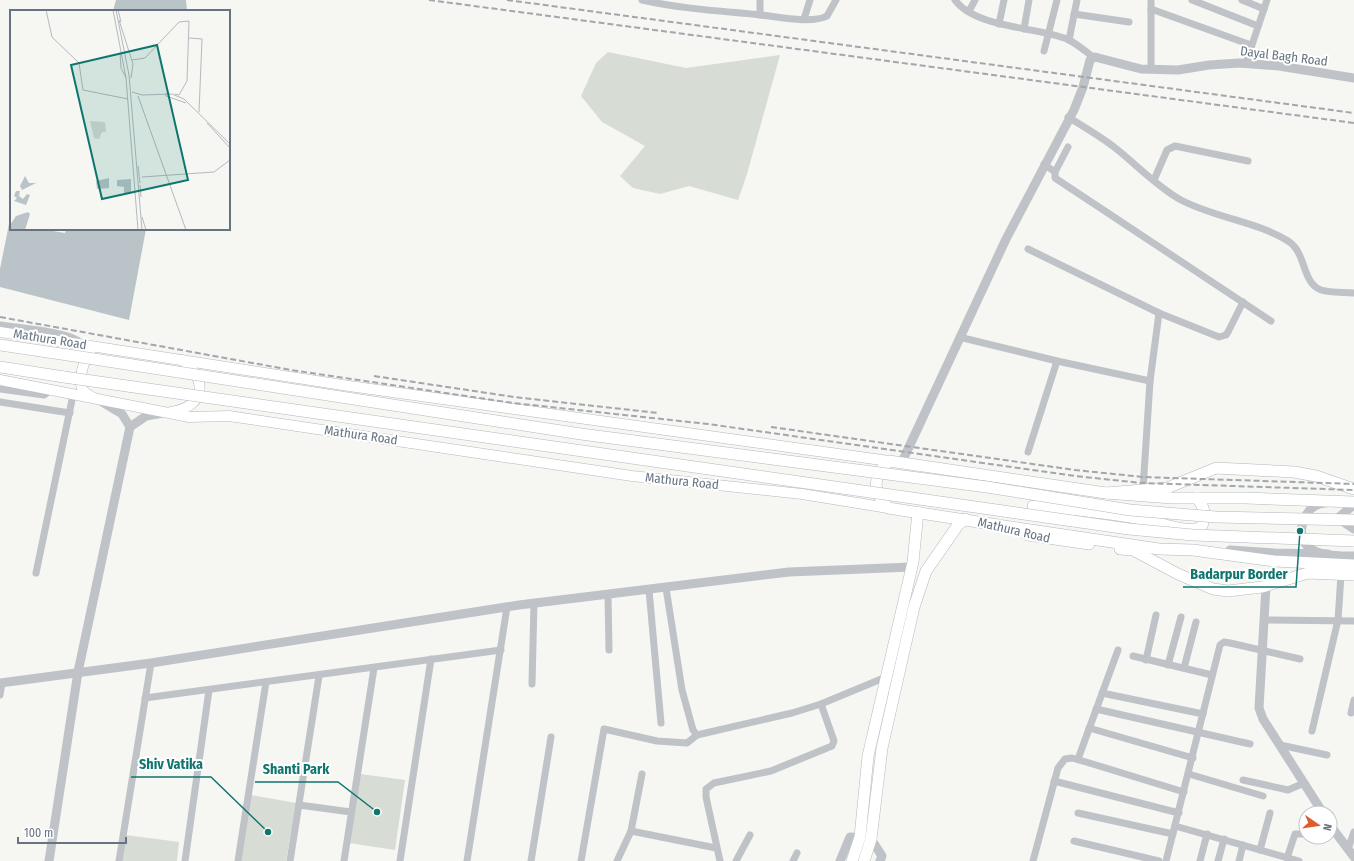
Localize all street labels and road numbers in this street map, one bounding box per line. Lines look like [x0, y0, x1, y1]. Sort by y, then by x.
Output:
street label: Dayal Bagh Road [1239, 43, 1329, 69]
street label: Mathura Road [12, 326, 88, 352]
street label: Mathura Road [323, 422, 399, 448]
street label: Mathura Road [644, 470, 720, 492]
street label: Mathura Road [976, 514, 1052, 546]

